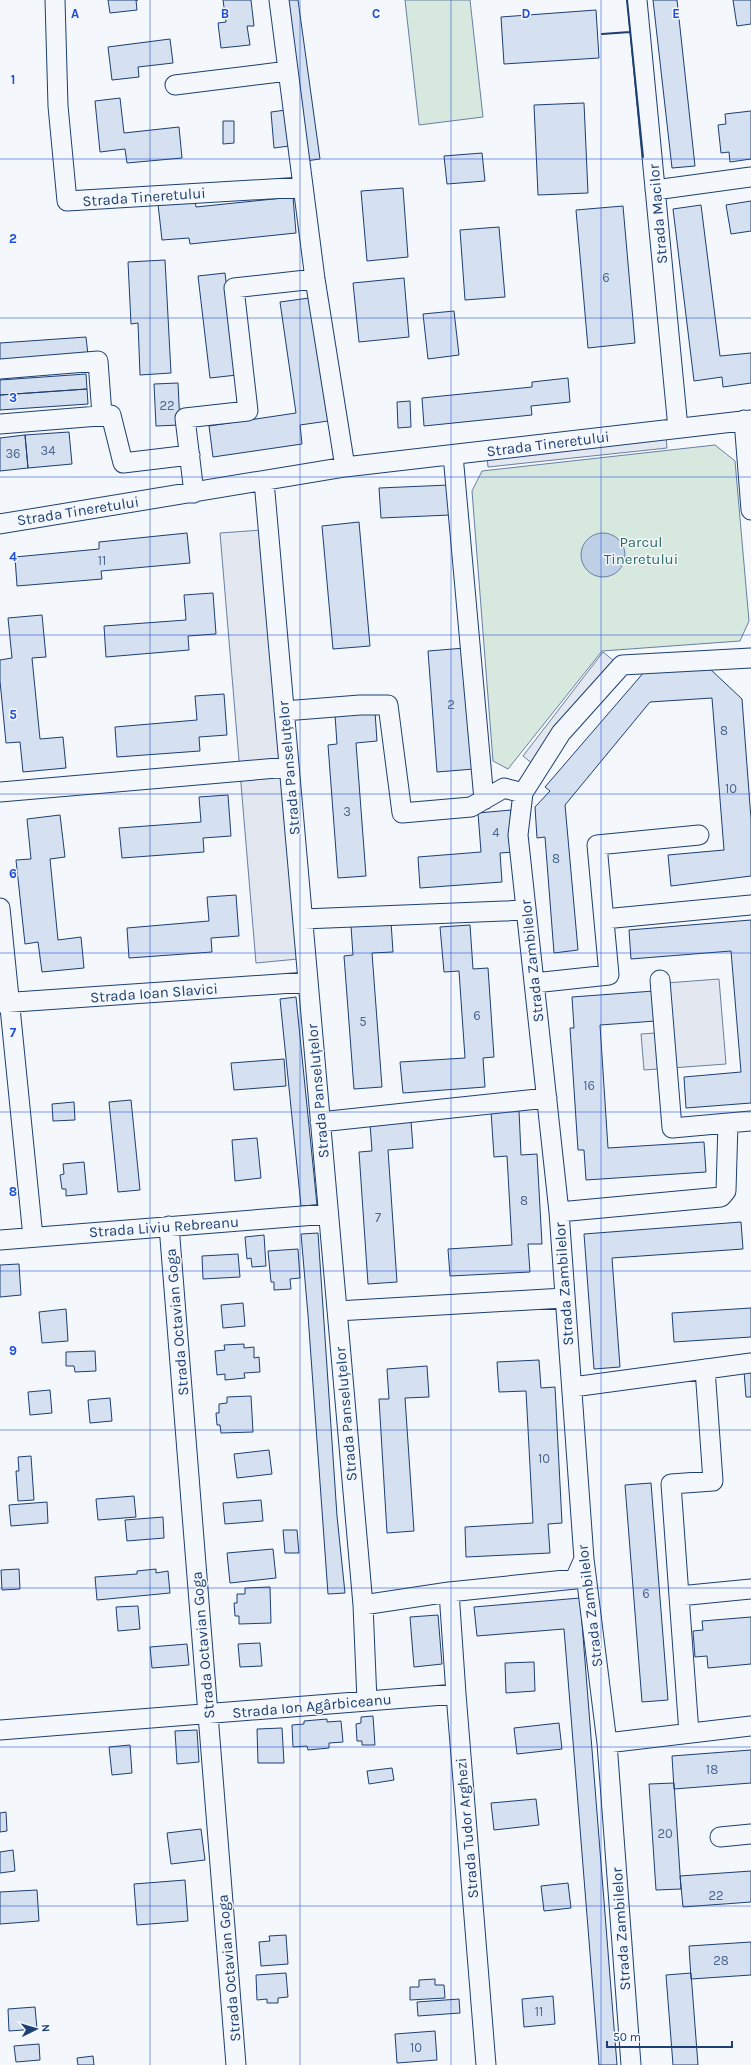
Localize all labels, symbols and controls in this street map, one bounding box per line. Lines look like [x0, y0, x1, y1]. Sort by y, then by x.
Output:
text: A [71, 6, 79, 21]
text: B [221, 6, 229, 21]
text: C [372, 6, 380, 21]
text: D [522, 6, 531, 21]
text: E [672, 6, 680, 21]
text: 1 [11, 72, 15, 87]
street label: Strada Macilor [645, 163, 671, 265]
street label: Strada Tineretului [82, 184, 206, 210]
text: 2 [9, 231, 17, 246]
house number: 6 [602, 270, 610, 285]
text: 3 [9, 390, 17, 405]
house number: 22 [159, 398, 175, 413]
street label: Strada Tineretului [486, 428, 610, 460]
house number: 34 [41, 443, 55, 458]
house number: 36 [5, 446, 21, 461]
street label: Strada Tineretului [16, 492, 140, 530]
park label: Parcul Tineretului [604, 533, 678, 568]
text: 4 [9, 549, 17, 564]
house number: 11 [98, 553, 106, 568]
house number: 2 [447, 697, 455, 712]
street label: Strada Panseluțelor [274, 700, 304, 836]
text: 5 [9, 707, 17, 722]
house number: 8 [720, 723, 728, 738]
house number: 10 [725, 781, 737, 796]
house number: 3 [343, 804, 351, 819]
house number: 4 [492, 825, 500, 840]
house number: 8 [552, 851, 560, 866]
text: 6 [9, 866, 17, 881]
street label: Strada Zambilelor [517, 898, 547, 1023]
street label: Strada Ioan Slavici [89, 980, 219, 1006]
house number: 6 [473, 1008, 481, 1023]
house number: 5 [359, 1014, 367, 1029]
street label: Strada Panseluțelor [303, 1023, 333, 1159]
text: 7 [10, 1025, 17, 1040]
house number: 16 [583, 1078, 595, 1093]
text: 8 [9, 1184, 17, 1199]
house number: 8 [520, 1193, 528, 1208]
house number: 7 [375, 1210, 381, 1225]
street label: Strada Liviu Rebreanu [88, 1213, 240, 1241]
street label: Strada Zambilelor [551, 1221, 577, 1346]
street label: Strada Octavian Goga [162, 1248, 192, 1396]
text: 9 [9, 1343, 17, 1358]
street label: Strada Panseluțelor [331, 1346, 361, 1482]
house number: 10 [538, 1451, 550, 1466]
street label: Strada Zambilelor [573, 1543, 606, 1668]
street label: Strada Octavian Goga [188, 1571, 218, 1719]
house number: 6 [642, 1586, 650, 1601]
street label: Strada Ion Agârbiceanu [231, 1690, 393, 1722]
street label: Strada Tudor Arghezi [452, 1757, 482, 1899]
house number: 18 [706, 1762, 718, 1777]
house number: 20 [657, 1826, 673, 1841]
street label: Strada Zambilelor [608, 1866, 634, 1991]
house number: 22 [708, 1888, 724, 1903]
street label: Strada Octavian Goga [214, 1894, 244, 2042]
house number: 28 [713, 1953, 729, 1968]
house number: 11 [535, 2004, 543, 2019]
north arrow [16, 2009, 56, 2049]
scale bar [607, 2023, 732, 2049]
text: N [39, 2024, 52, 2033]
text: 50 m [613, 2030, 641, 2044]
house number: 10 [410, 2040, 422, 2055]

